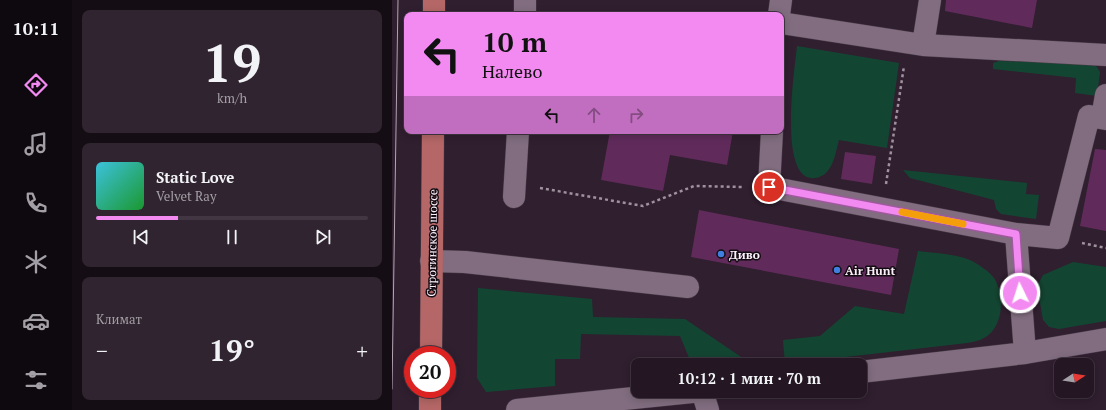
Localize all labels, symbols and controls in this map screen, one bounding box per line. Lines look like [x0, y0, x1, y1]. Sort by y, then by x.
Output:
text: 10:11 [13, 16, 59, 40]
text: 10 m [482, 23, 547, 60]
text: 19 [203, 28, 261, 97]
icon: left [416, 28, 468, 80]
text: Налево [482, 59, 542, 83]
icon: directions [22, 71, 50, 99]
text: km/h [217, 89, 247, 107]
icon: left [541, 104, 563, 126]
icon: ahead [583, 104, 605, 126]
icon: right [625, 104, 647, 126]
icon: music [22, 130, 50, 158]
text: Static Love [156, 167, 234, 187]
pin [752, 170, 786, 204]
icon: arrive [758, 176, 780, 198]
text: Velvet Ray [156, 187, 216, 205]
icon: phone [22, 189, 50, 217]
street label: Строгинское шоссе [424, 189, 440, 297]
icon: previous [130, 226, 152, 248]
icon: pause [221, 226, 243, 248]
icon: next [312, 226, 334, 248]
place label: Диво [729, 247, 760, 262]
icon: climate [22, 248, 50, 276]
marker: Диво [716, 249, 726, 259]
place label: Air Hunt [845, 263, 896, 278]
marker: Air Hunt [832, 265, 842, 275]
position arrow [999, 272, 1041, 314]
icon: car [22, 307, 50, 335]
text: Климат [96, 310, 142, 328]
text: 19° [209, 330, 255, 370]
text: − [96, 336, 108, 365]
text: + [356, 336, 368, 365]
speed limit sign: 20 [404, 346, 456, 398]
north arrow [1054, 358, 1094, 398]
map controls [1054, 358, 1094, 398]
icon: filters [22, 366, 50, 394]
text: 10:12 · 1 мин · 70 m [677, 368, 821, 388]

